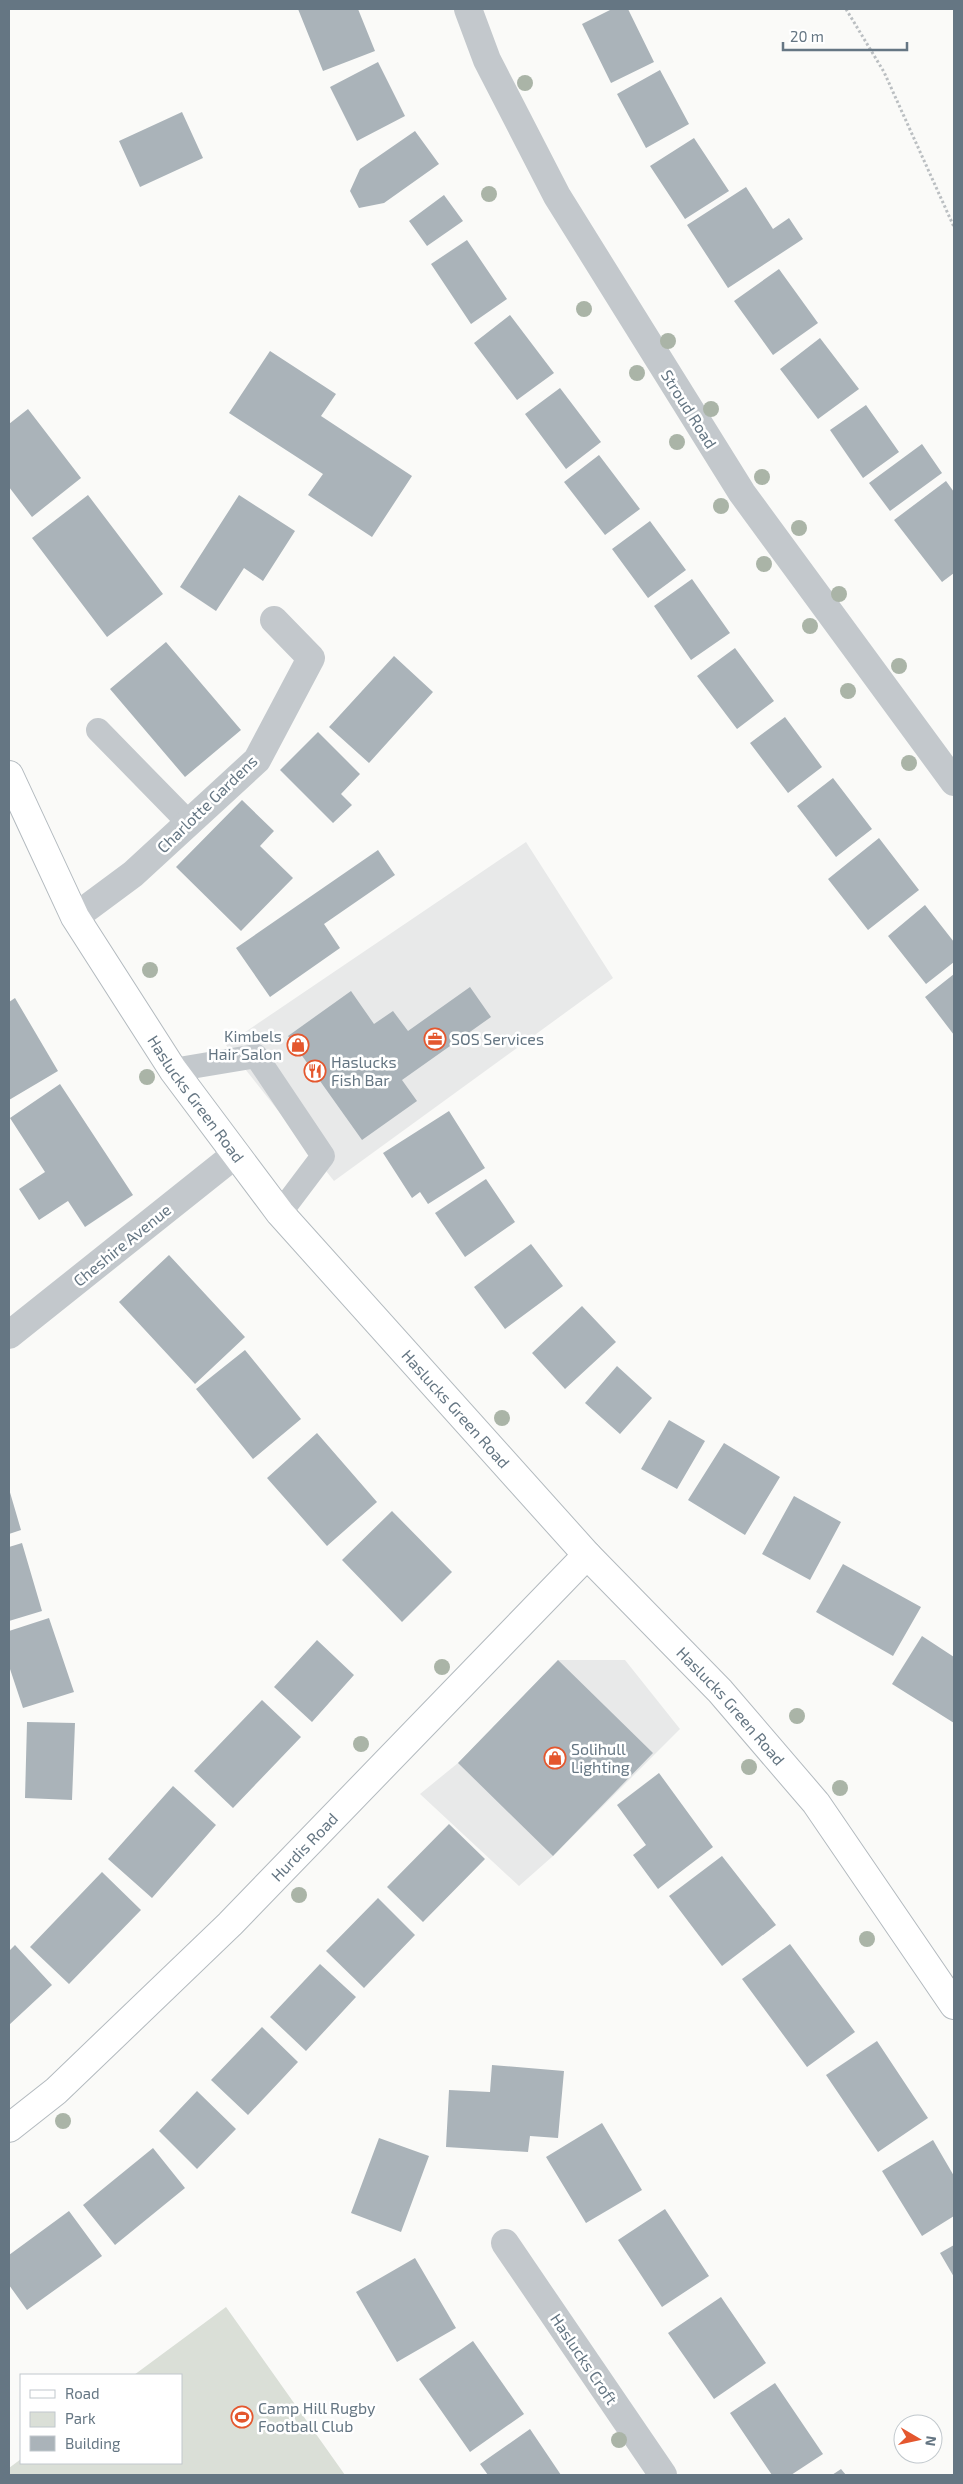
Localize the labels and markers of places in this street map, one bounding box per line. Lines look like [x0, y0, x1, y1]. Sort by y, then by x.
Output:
place label: Kimbels Hair Salon [208, 1026, 282, 1063]
office icon: SOS Services [423, 1027, 447, 1051]
place label: SOS Services [451, 1029, 544, 1048]
shop icon: Kimbels Hair Salon [286, 1033, 310, 1057]
place label: Haslucks Fish Bar [331, 1052, 397, 1089]
restaurant icon: Haslucks Fish Bar [303, 1059, 327, 1083]
place label: Solihull Lighting [571, 1739, 630, 1776]
shop icon: Solihull Lighting [543, 1746, 567, 1770]
place label: Camp Hill Rugby Football Club [258, 2398, 376, 2435]
sports icon: Camp Hill Rugby Football Club [230, 2405, 254, 2429]

